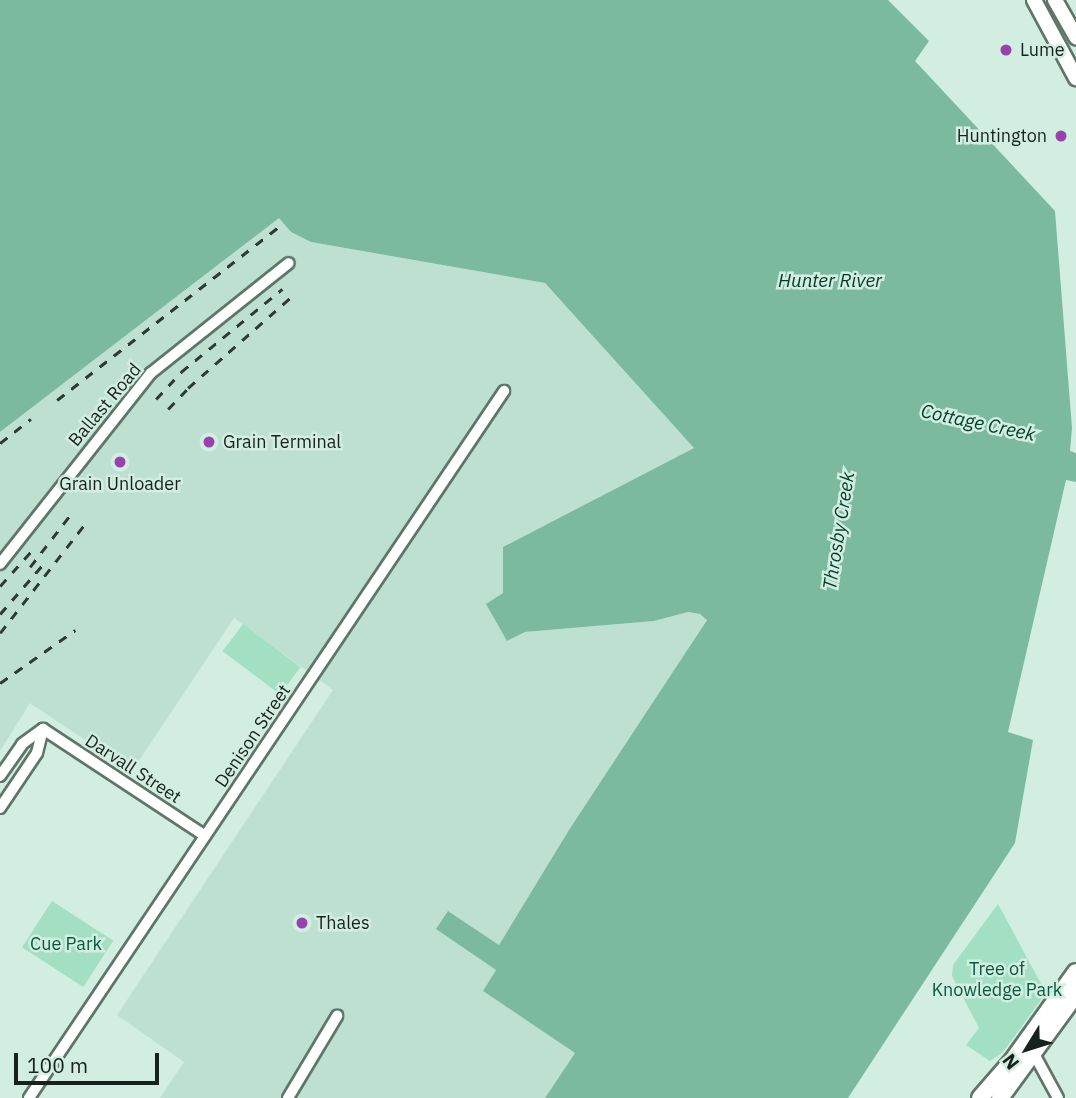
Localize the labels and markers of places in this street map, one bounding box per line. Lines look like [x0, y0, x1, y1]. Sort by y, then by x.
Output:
place label: Lume [1020, 39, 1065, 61]
marker: Lume [998, 42, 1014, 58]
place label: Huntington [957, 125, 1047, 147]
marker: Huntington [1053, 128, 1069, 144]
place label: Grain Terminal [223, 431, 341, 453]
marker: Grain Terminal [201, 434, 217, 450]
marker: Grain Unloader [112, 454, 128, 470]
place label: Grain Unloader [59, 473, 181, 495]
place label: Thales [316, 912, 370, 934]
marker: Thales [294, 915, 310, 931]

